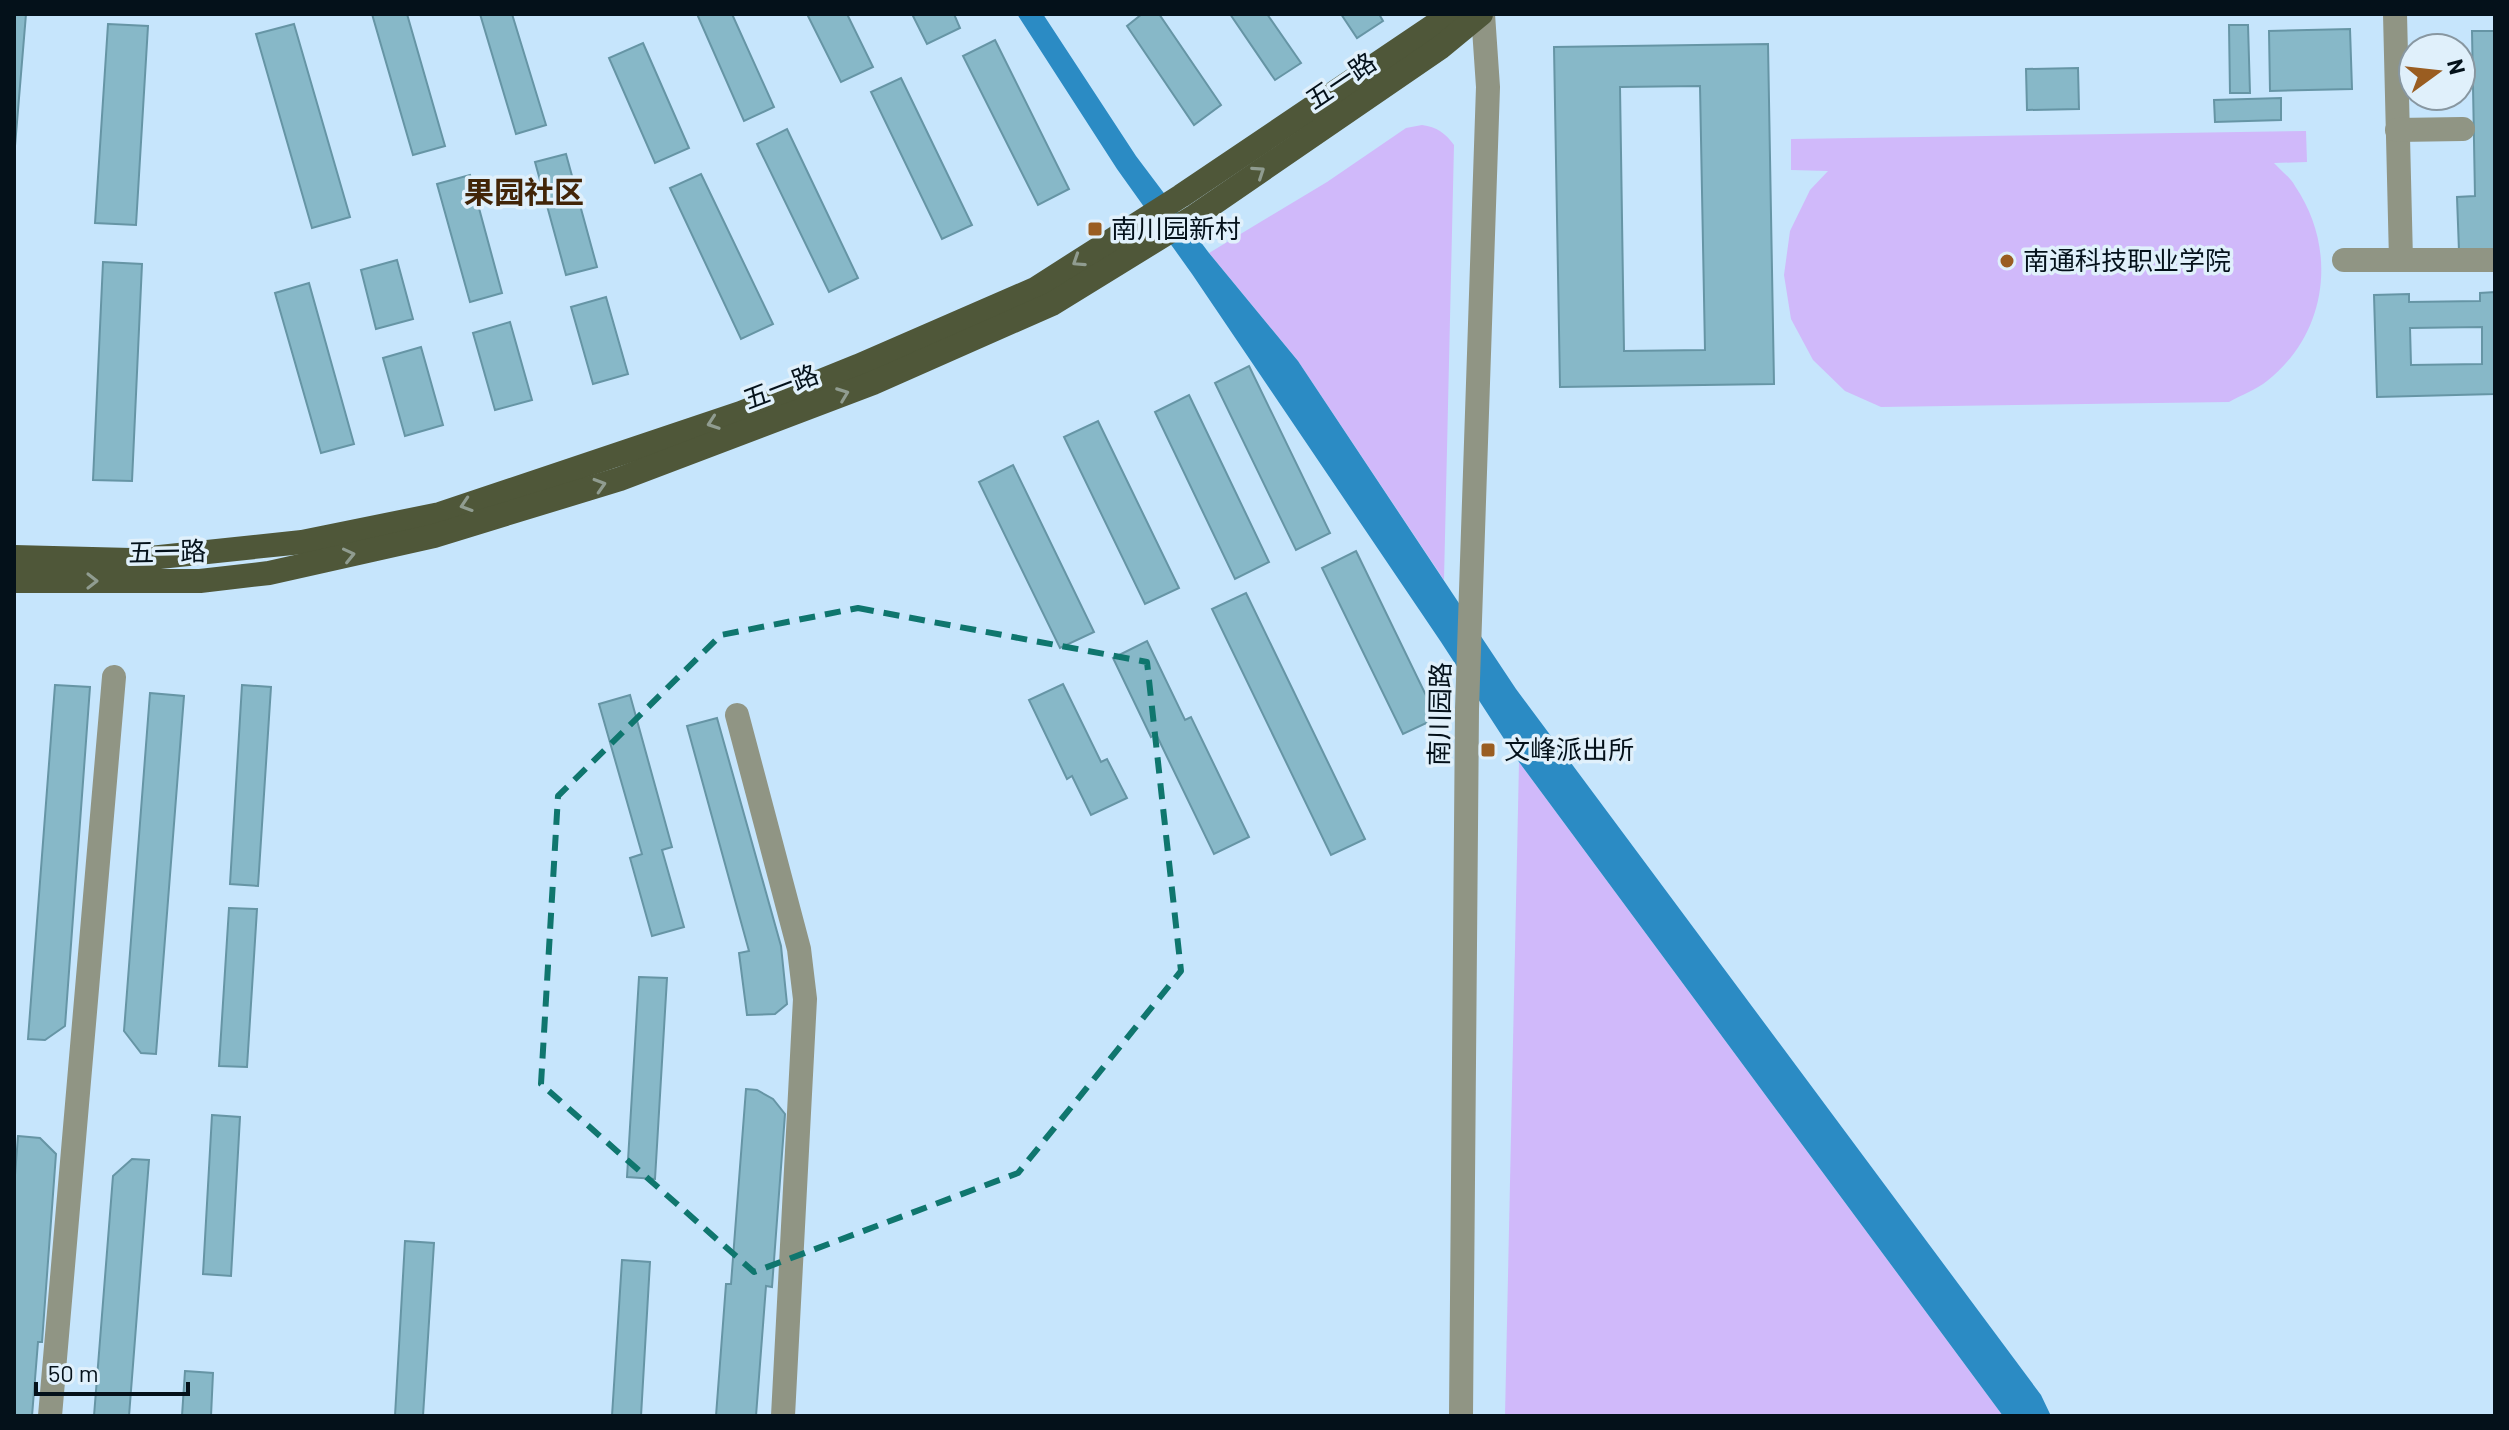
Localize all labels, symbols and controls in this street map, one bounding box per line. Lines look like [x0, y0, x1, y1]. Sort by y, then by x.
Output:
north arrow [2397, 32, 2477, 112]
street label: 五一路 [1299, 45, 1381, 114]
text: N [2443, 56, 2472, 77]
one-way arrow [1250, 167, 1264, 182]
district label: 果园社区 [464, 173, 584, 209]
place label: 南川园新村 [1111, 212, 1241, 243]
marker: 南川园新村 [1086, 220, 1104, 238]
place label: 南通科技职业学院 [2023, 244, 2231, 275]
one-way arrow [1072, 252, 1086, 267]
marker: 南通科技职业学院 [1998, 252, 2016, 270]
street label: 五一路 [738, 357, 822, 414]
one-way arrow [835, 387, 849, 404]
one-way arrow [707, 413, 721, 429]
one-way arrow [592, 478, 606, 494]
one-way arrow [460, 496, 473, 512]
street label: 五一路 [128, 534, 206, 567]
one-way arrow [342, 547, 356, 564]
one-way arrow [86, 572, 99, 590]
street label: 南川园路 [1422, 662, 1455, 766]
place label: 文峰派出所 [1504, 733, 1634, 764]
marker: 文峰派出所 [1479, 741, 1497, 759]
scale bar [36, 1346, 188, 1396]
text: 50 m [48, 1358, 99, 1387]

